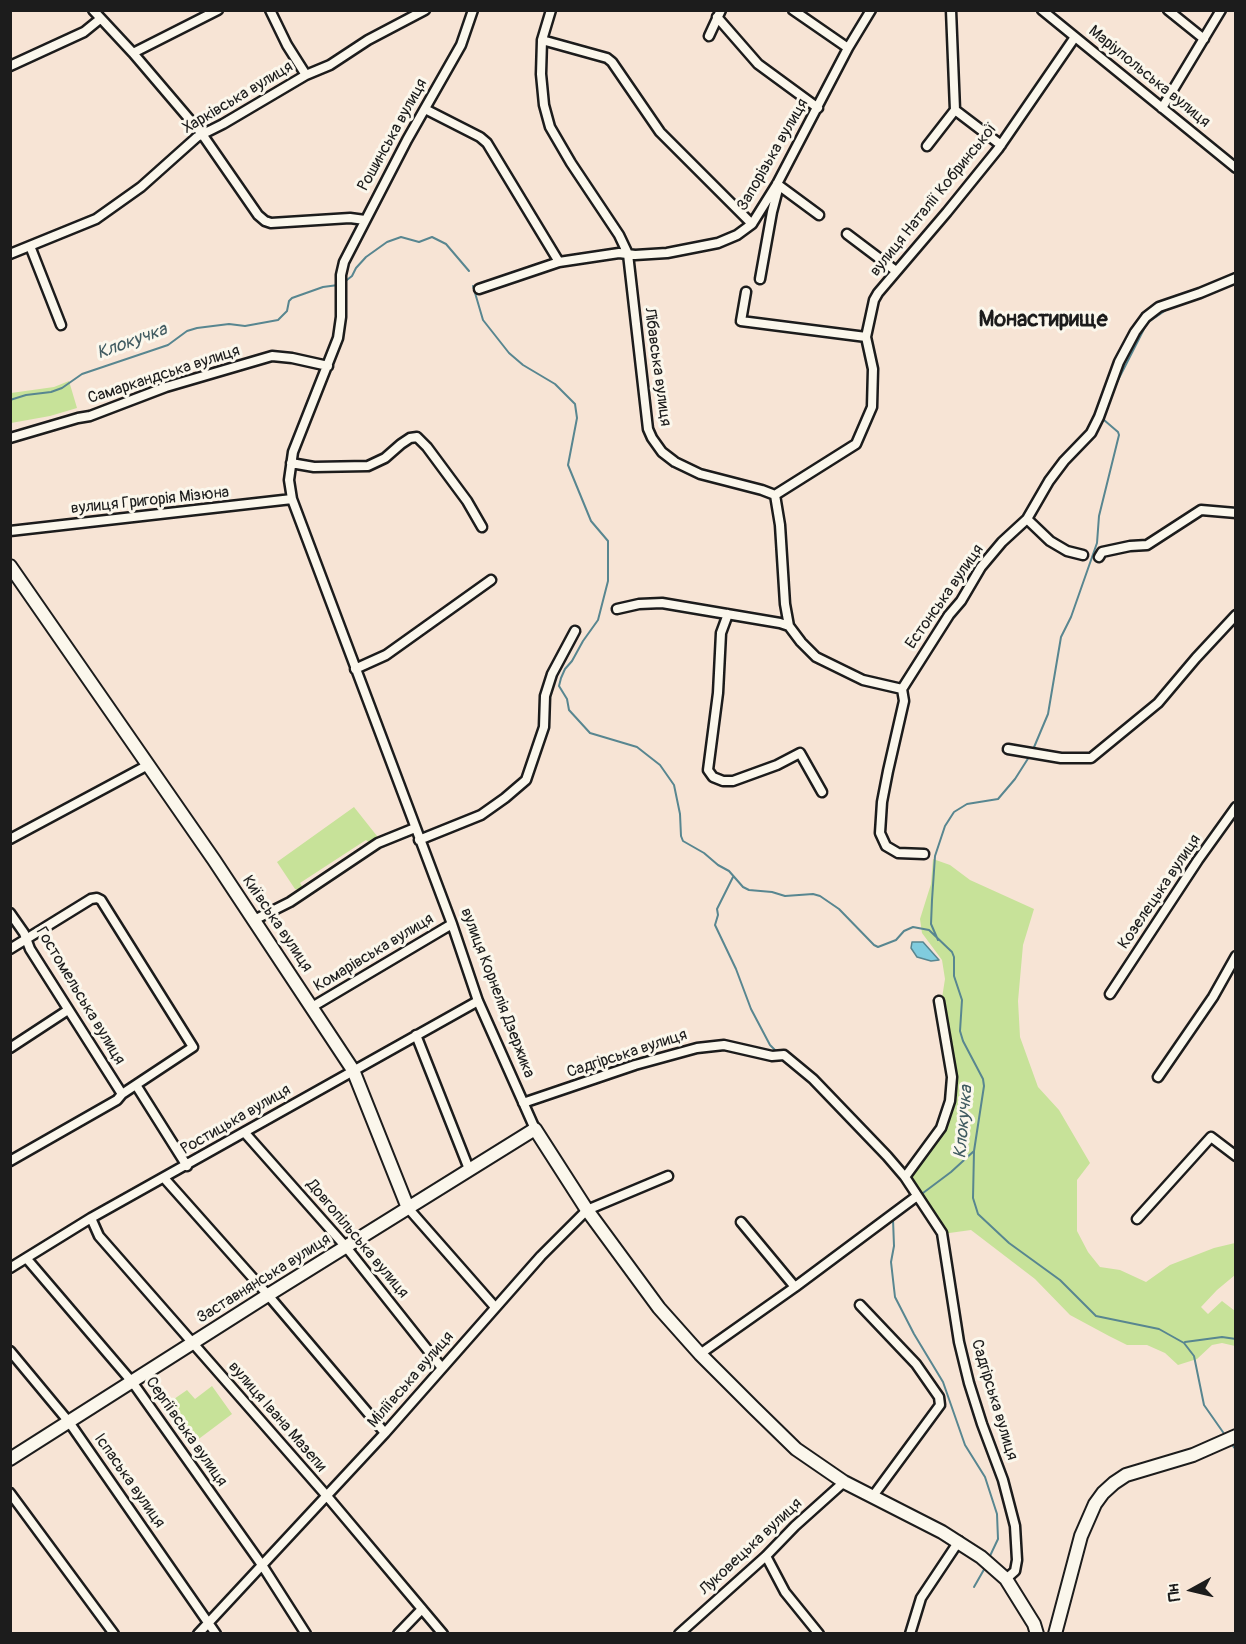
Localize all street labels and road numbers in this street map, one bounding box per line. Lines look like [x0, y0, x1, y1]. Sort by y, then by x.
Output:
street label: Маріупольська вулиця [1084, 22, 1214, 132]
street label: Харківська вулиця [179, 58, 297, 138]
street label: Рошинська вулиця [354, 75, 432, 195]
street label: Запорізька вулиця [733, 96, 813, 214]
street label: вулиця Наталії Кобринської [866, 119, 1002, 281]
street label: Лібавська вулиця [639, 307, 675, 427]
street label: Самаркандська вулиця [86, 341, 242, 409]
street label: вулиця Григорія Мізюна [70, 483, 230, 519]
street label: Естонська вулиця [902, 541, 988, 653]
street label: Козелецька вулиця [1115, 831, 1205, 953]
street label: Київська вулиця [238, 872, 316, 976]
street label: вулиця Корнелія Дзержика [456, 905, 538, 1081]
street label: Комарівська вулиця [311, 910, 437, 996]
street label: Гостомельська вулиця [31, 924, 129, 1068]
street label: Садгірська вулиця [564, 1026, 690, 1082]
street label: Ростицька вулиця [178, 1081, 294, 1159]
street label: Довгопільська вулиця [302, 1176, 412, 1302]
street label: Заставнянська вулиця [194, 1230, 334, 1328]
street label: Міліївська вулиця [364, 1328, 458, 1432]
street label: Садгірська вулиця [967, 1337, 1021, 1463]
street label: вулиця Івана Мазепи [224, 1358, 330, 1476]
street label: Сергіївська вулиця [141, 1374, 231, 1490]
street label: Іспаська вулиця [89, 1430, 169, 1532]
street label: Луковецька вулиця [696, 1494, 806, 1600]

